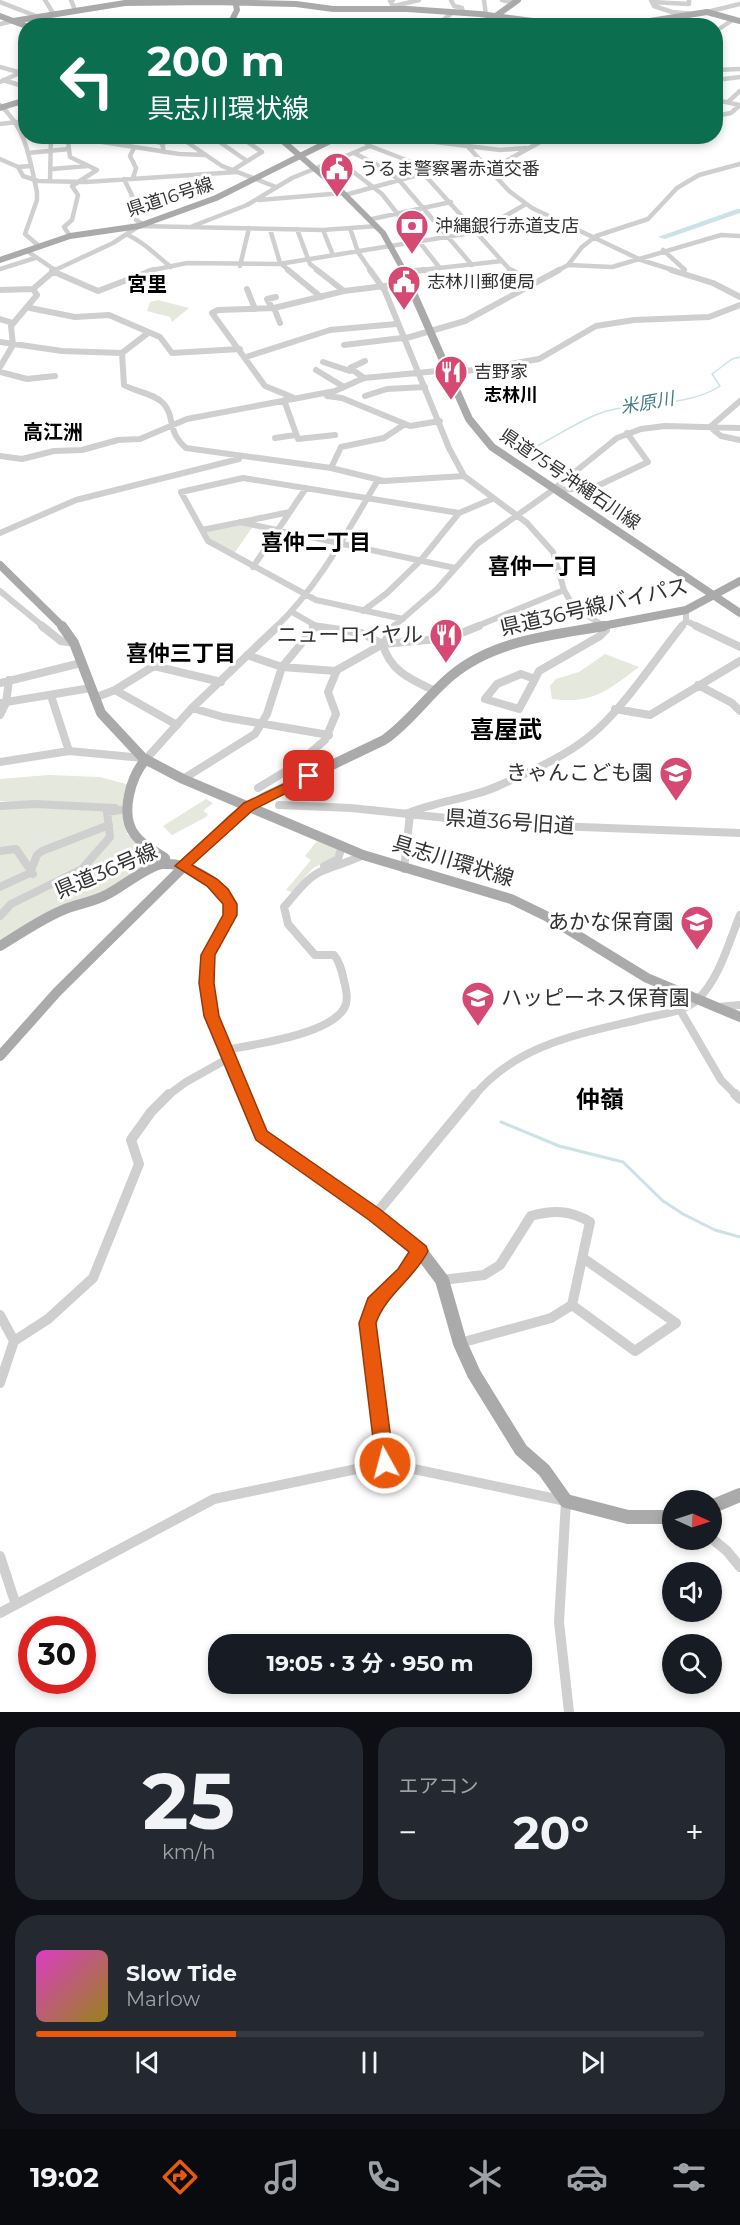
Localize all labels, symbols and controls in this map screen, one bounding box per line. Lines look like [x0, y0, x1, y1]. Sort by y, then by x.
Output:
text: 200 m [147, 35, 285, 87]
icon: left [48, 42, 126, 120]
text: 具志川環状線 [147, 92, 309, 125]
public building icon: うるま警察署赤道交番 [319, 151, 355, 198]
place label: うるま警察署赤道交番 [360, 158, 540, 180]
street label: 県道16号線 [124, 173, 216, 221]
bank icon: 沖縄銀行赤道支店 [394, 208, 430, 255]
place label: 沖縄銀行赤道支店 [435, 215, 579, 237]
public building icon: 志林川郵便局 [386, 264, 422, 311]
place label: 志林川郵便局 [427, 271, 535, 293]
district label: 宮里 [127, 272, 167, 296]
restaurant icon: 吉野家 [433, 354, 469, 401]
place label: 吉野家 [474, 361, 528, 383]
district label: 志林川 [484, 384, 538, 406]
water label: 米原川 [619, 387, 677, 419]
district label: 高江洲 [23, 420, 83, 444]
street label: 県道75号沖縄石川線 [496, 424, 644, 534]
district label: 喜仲二丁目 [261, 529, 371, 556]
district label: 喜仲一丁目 [488, 553, 598, 580]
street label: 県道36号線バイパス [497, 573, 690, 640]
restaurant icon: ニューロイヤル [428, 617, 464, 664]
place label: ニューロイヤル [277, 622, 423, 647]
district label: 喜仲三丁目 [126, 640, 236, 667]
district label: 喜屋武 [470, 715, 542, 744]
pin [283, 750, 334, 801]
school or university icon: きゃんこども園 [658, 755, 694, 802]
icon: arrive [292, 759, 325, 792]
place label: きゃんこども園 [506, 760, 653, 785]
street label: 県道36号旧道 [445, 805, 576, 838]
street label: 具志川環状線 [389, 830, 517, 891]
street label: 県道36号線 [51, 838, 161, 903]
school or university icon: あかな保育園 [679, 904, 715, 951]
place label: あかな保育園 [548, 909, 674, 934]
school or university icon: ハッピーネス保育園 [460, 980, 496, 1027]
place label: ハッピーネス保育園 [501, 985, 690, 1010]
district label: 仲嶺 [576, 1085, 624, 1114]
position arrow [353, 1431, 417, 1495]
north arrow [662, 1490, 722, 1550]
map controls [662, 1490, 722, 1694]
button: sound [662, 1562, 722, 1622]
speed limit sign: 30 [18, 1616, 96, 1694]
button: search [662, 1634, 722, 1694]
text: 19:05 · 3 分 · 950 m [266, 1650, 474, 1677]
text: 25 [143, 1753, 235, 1849]
text: エアコン [399, 1774, 479, 1798]
text: 20° [513, 1805, 589, 1860]
text: − [399, 1812, 417, 1852]
text: + [685, 1812, 704, 1852]
text: km/h [162, 1840, 215, 1864]
text: Slow Tide [126, 1960, 237, 1987]
text: Marlow [126, 1987, 200, 2011]
icon: previous [131, 2046, 164, 2079]
icon: pause [353, 2046, 386, 2079]
icon: next [576, 2046, 609, 2079]
icon: directions [159, 2156, 201, 2198]
icon: music [261, 2156, 303, 2198]
icon: phone [362, 2156, 404, 2198]
icon: climate [464, 2156, 506, 2198]
icon: car [566, 2156, 608, 2198]
icon: filters [668, 2156, 710, 2198]
text: 19:02 [30, 2161, 99, 2194]

